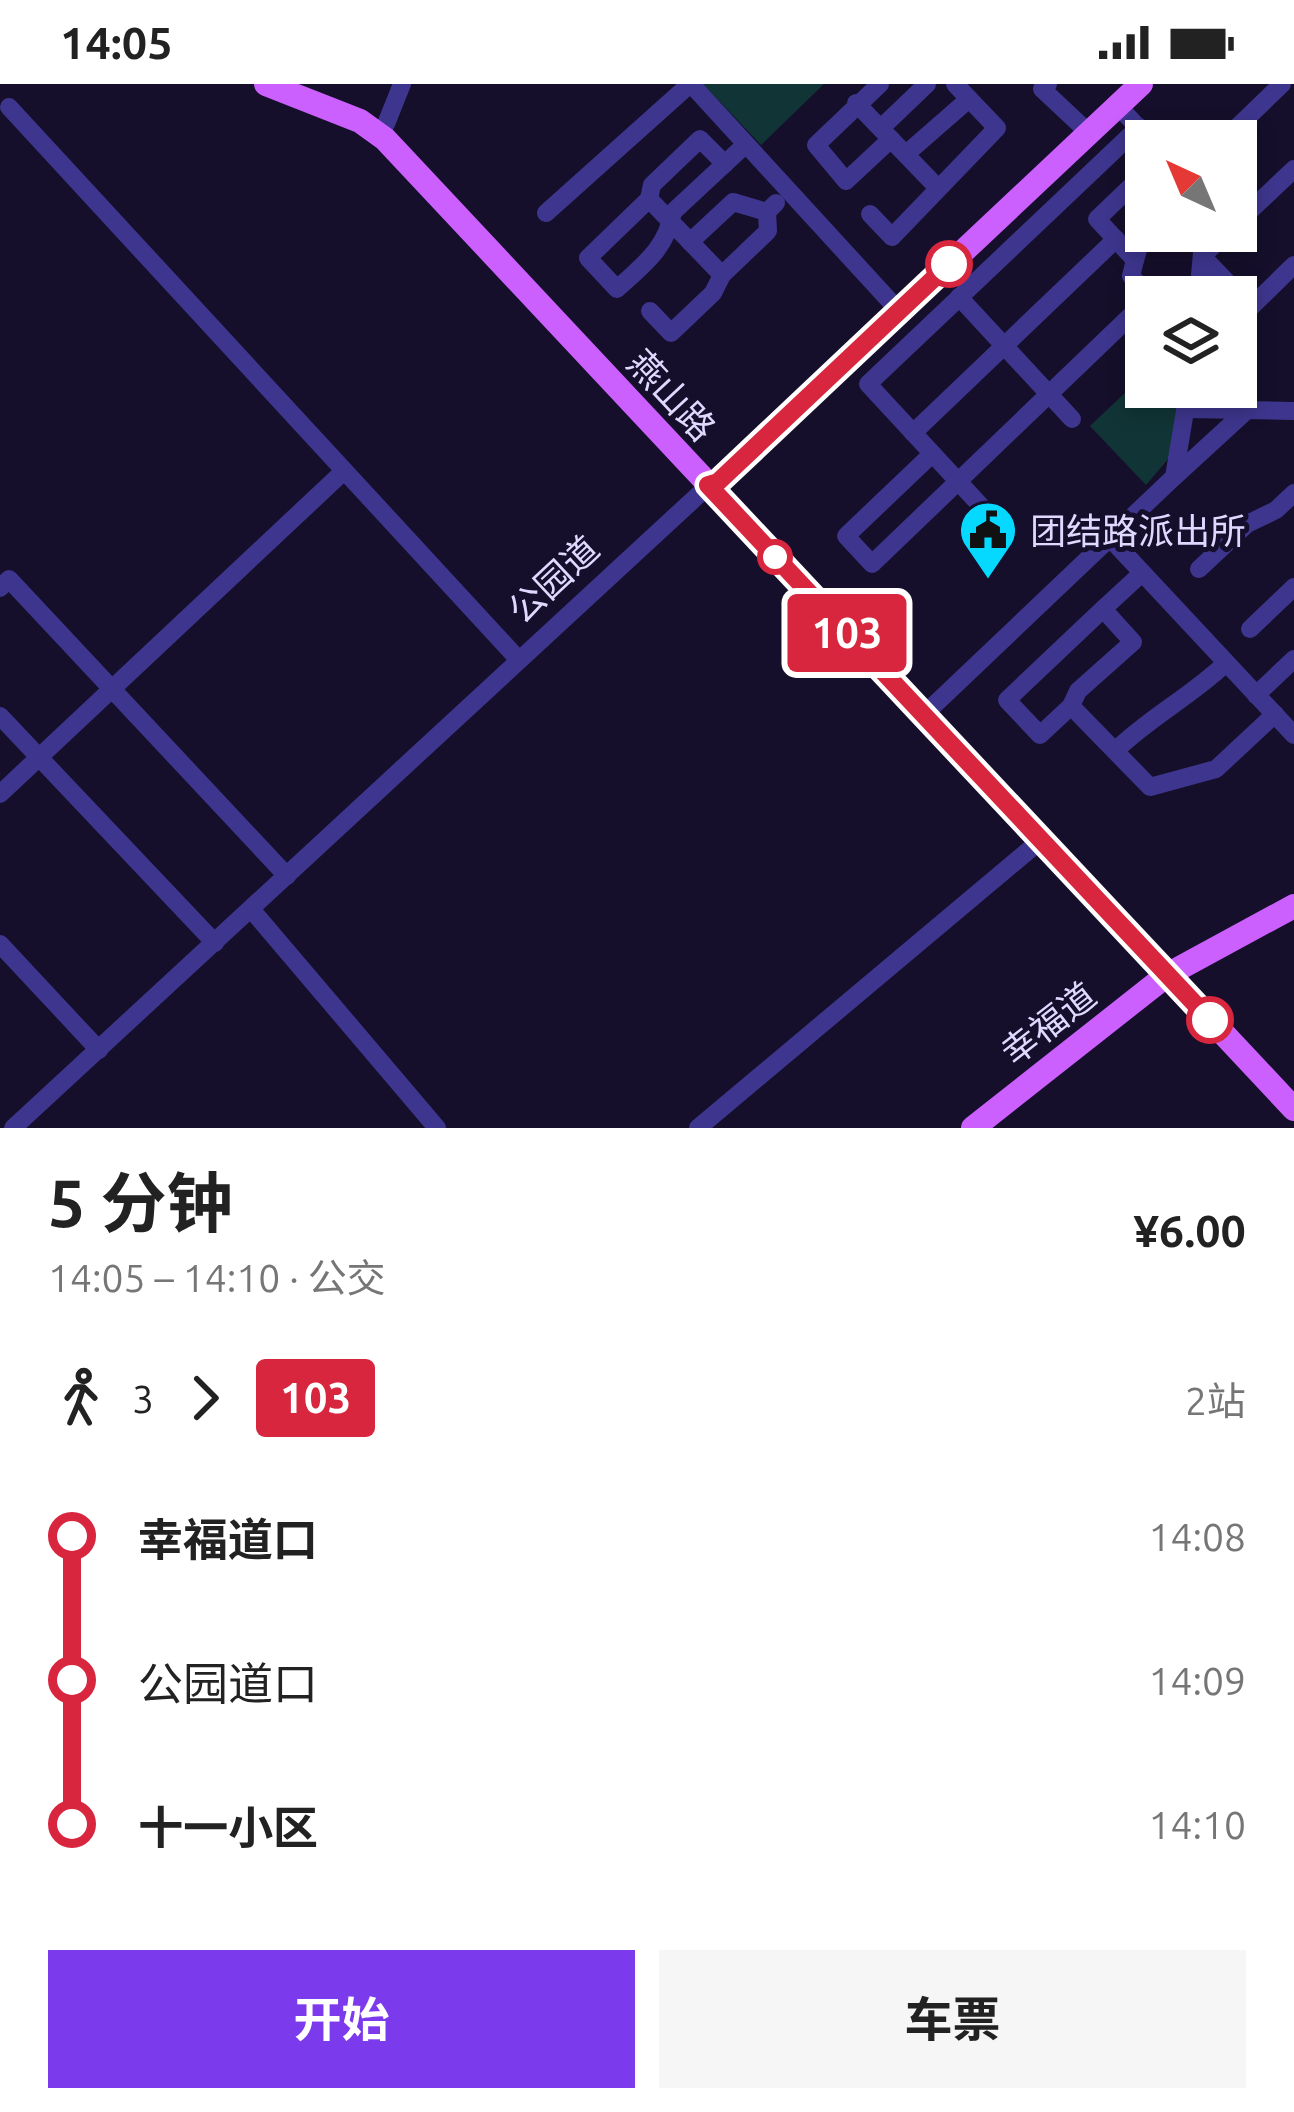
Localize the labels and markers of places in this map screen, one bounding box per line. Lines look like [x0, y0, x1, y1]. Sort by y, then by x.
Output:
unlabelled marker [927, 242, 971, 286]
public building icon: 团结路派出所 [957, 499, 1019, 581]
place label: 团结路派出所 [1030, 510, 1246, 551]
unlabelled marker [759, 541, 791, 573]
unlabelled marker [1188, 998, 1232, 1042]

